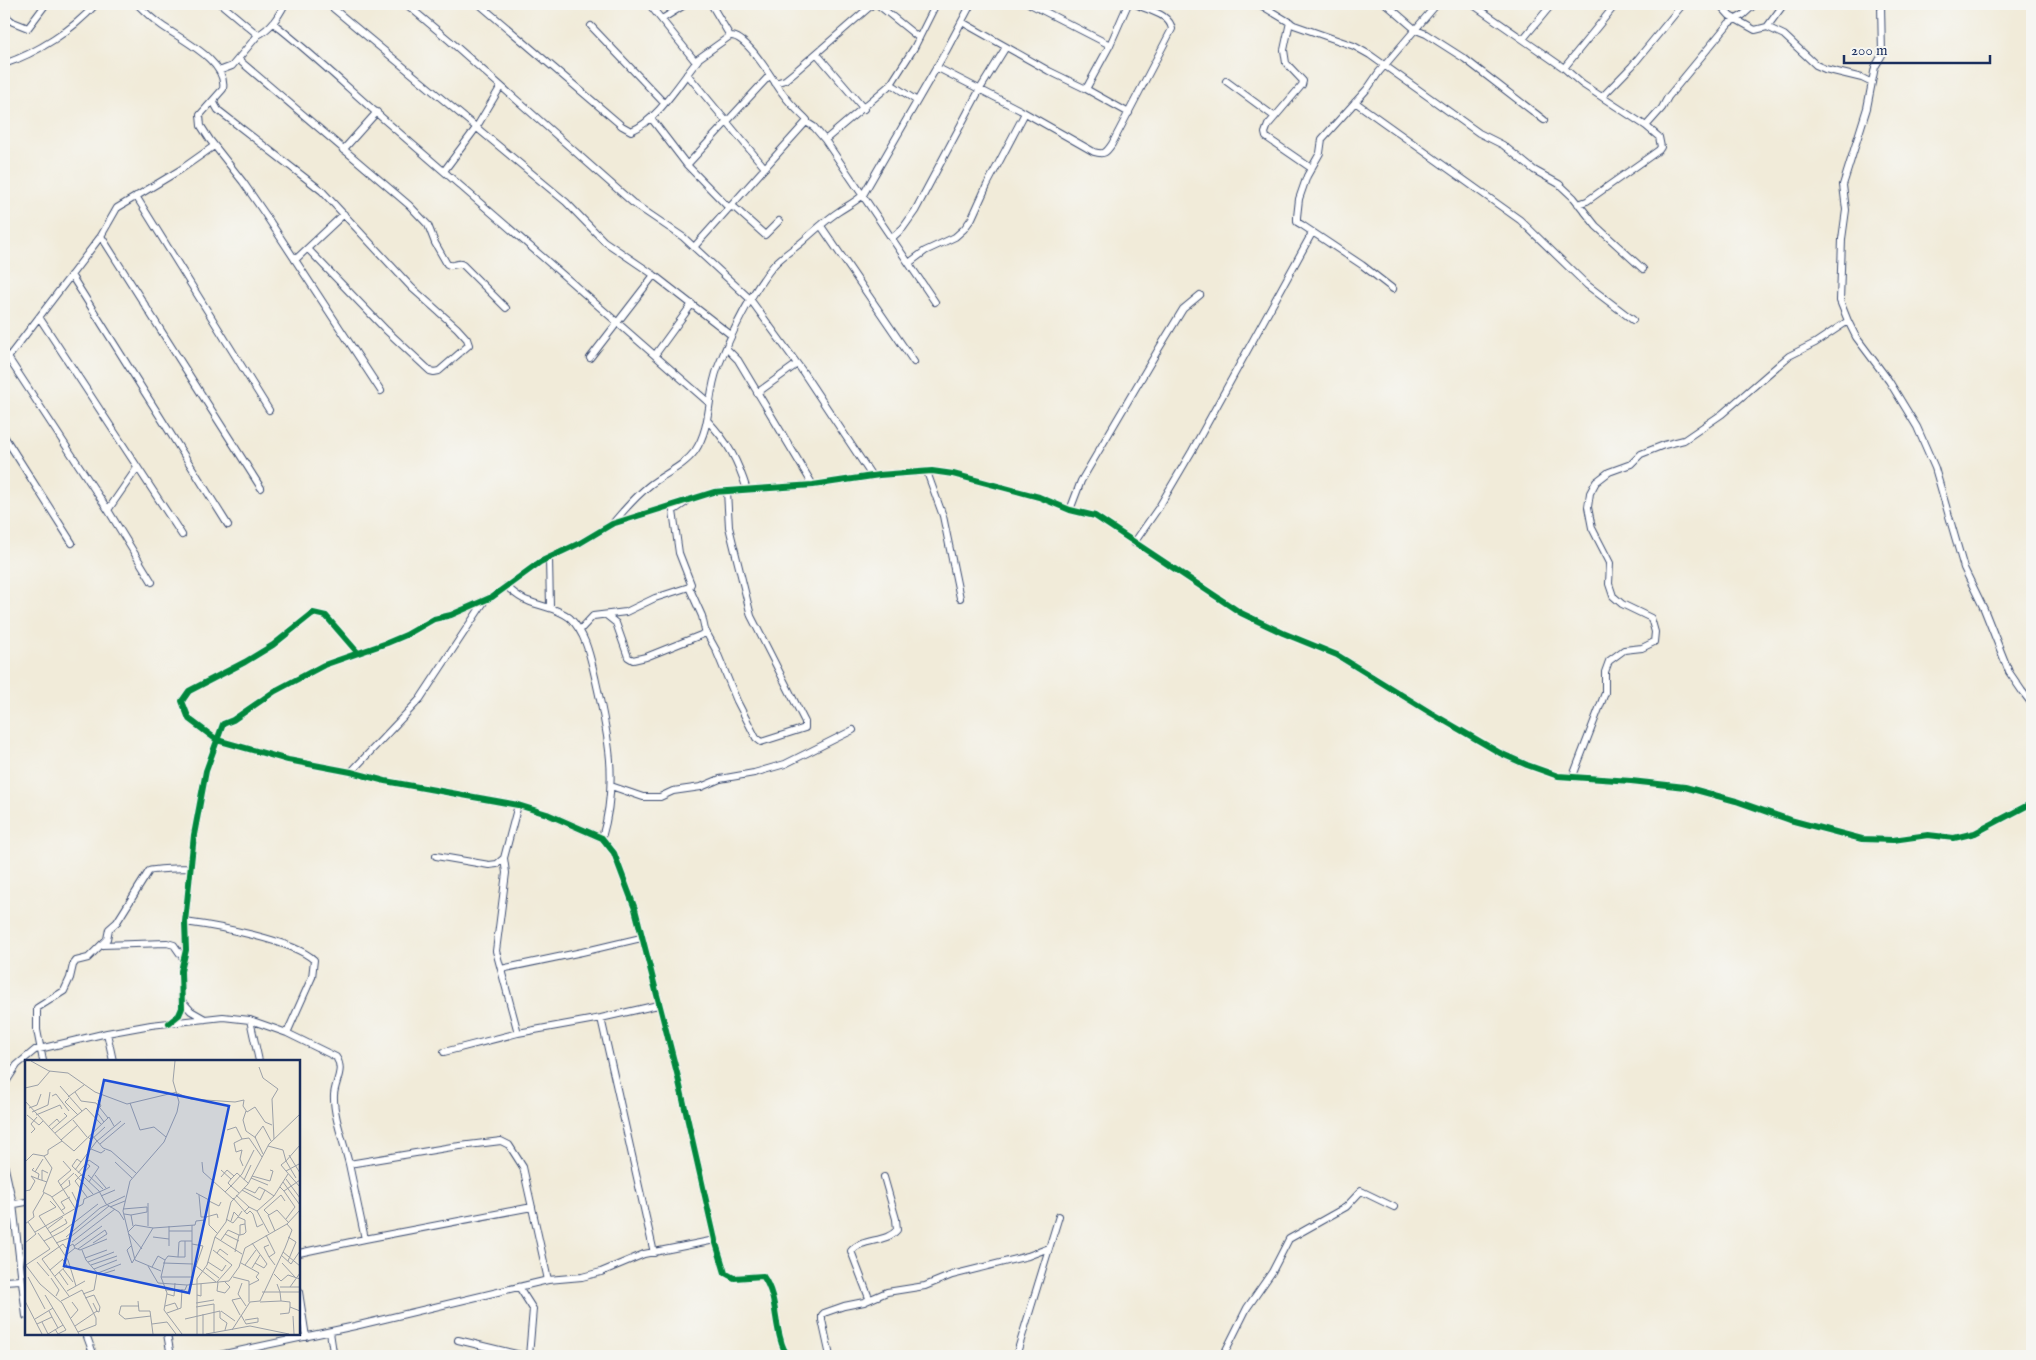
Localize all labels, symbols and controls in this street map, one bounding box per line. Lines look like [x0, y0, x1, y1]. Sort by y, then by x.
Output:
scale bar [1844, 32, 1990, 64]
text: 200 m [1851, 41, 1888, 60]
inset map [25, 1060, 300, 1335]

